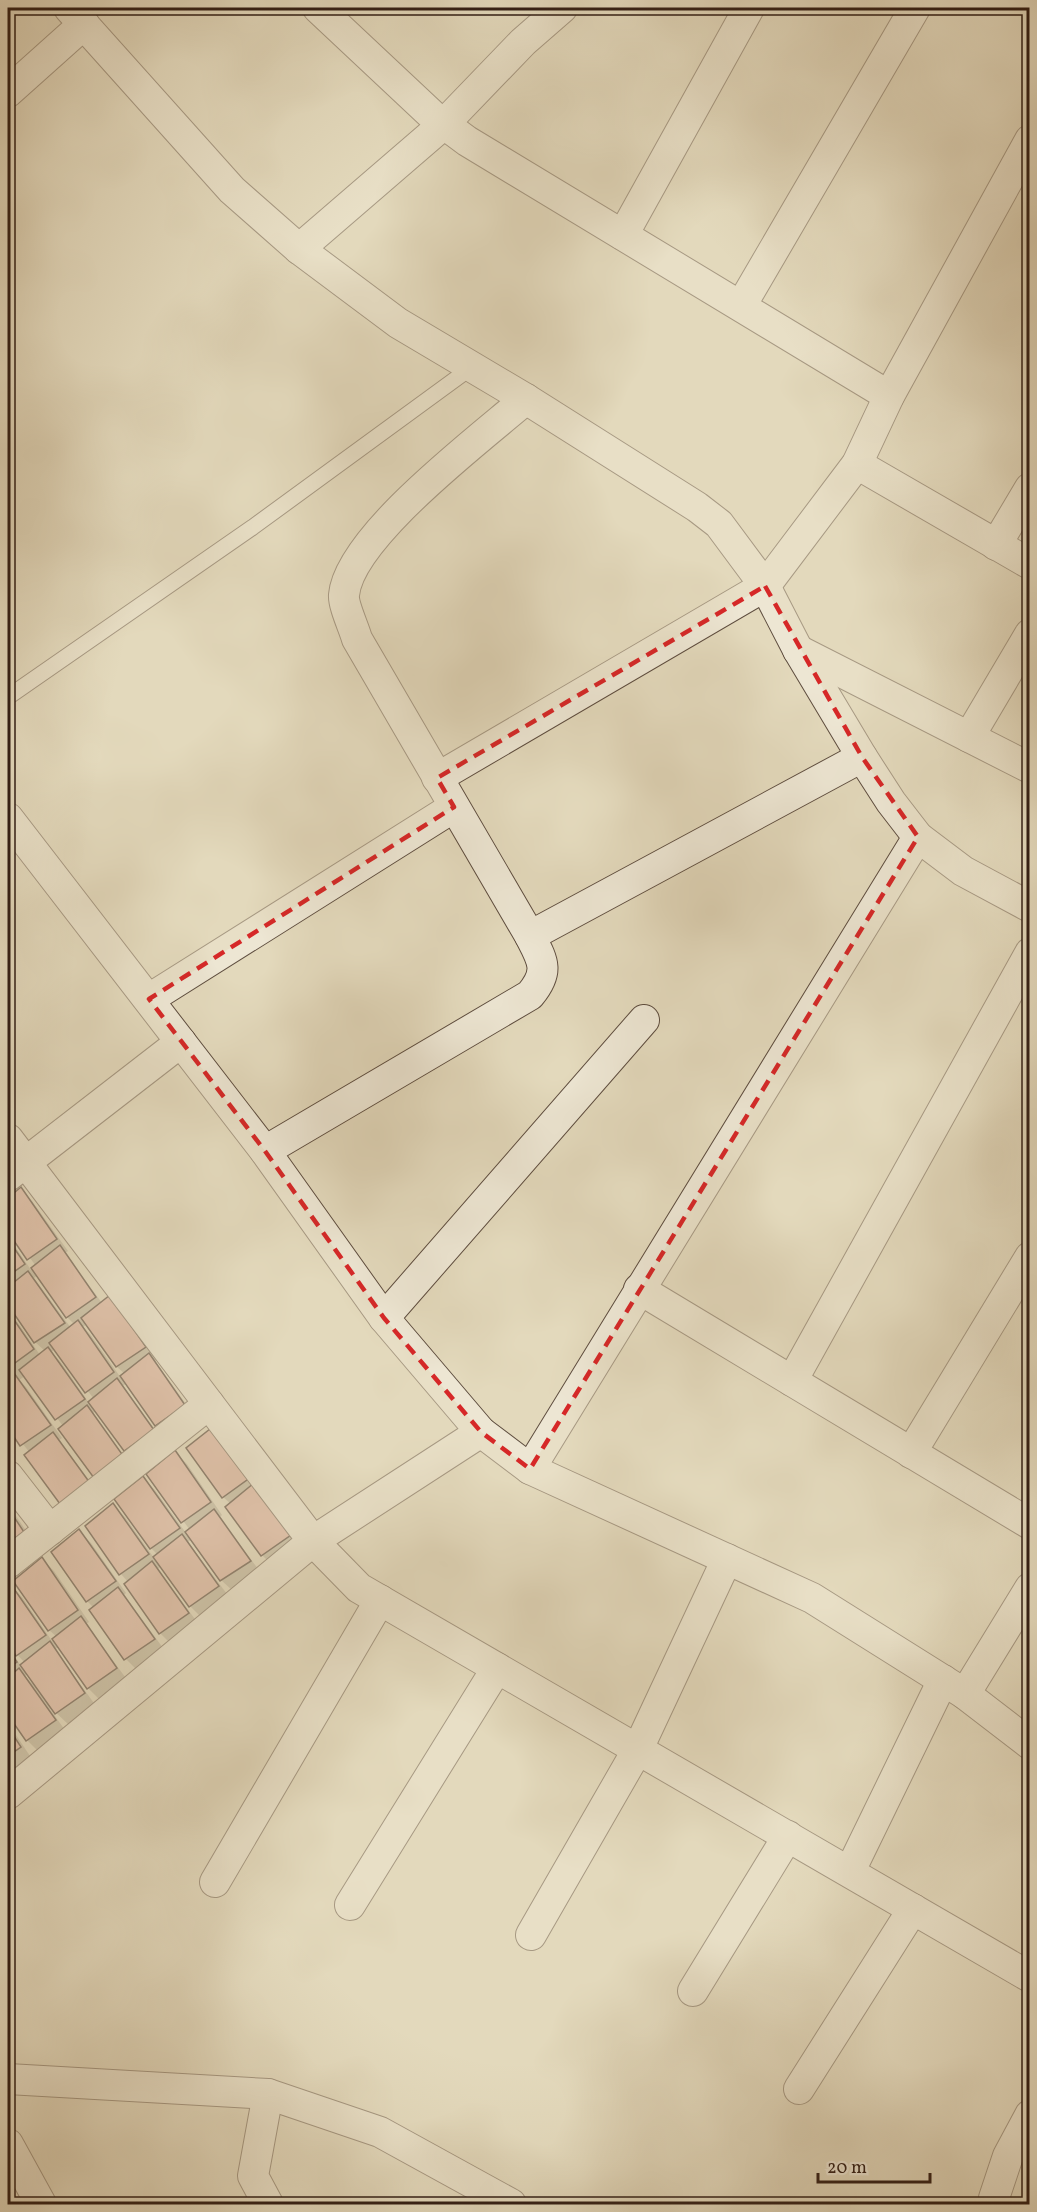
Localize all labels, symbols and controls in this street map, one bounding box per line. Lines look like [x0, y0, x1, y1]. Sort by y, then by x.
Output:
scale bar [818, 2146, 930, 2184]
text: 20 m [827, 2156, 867, 2181]

